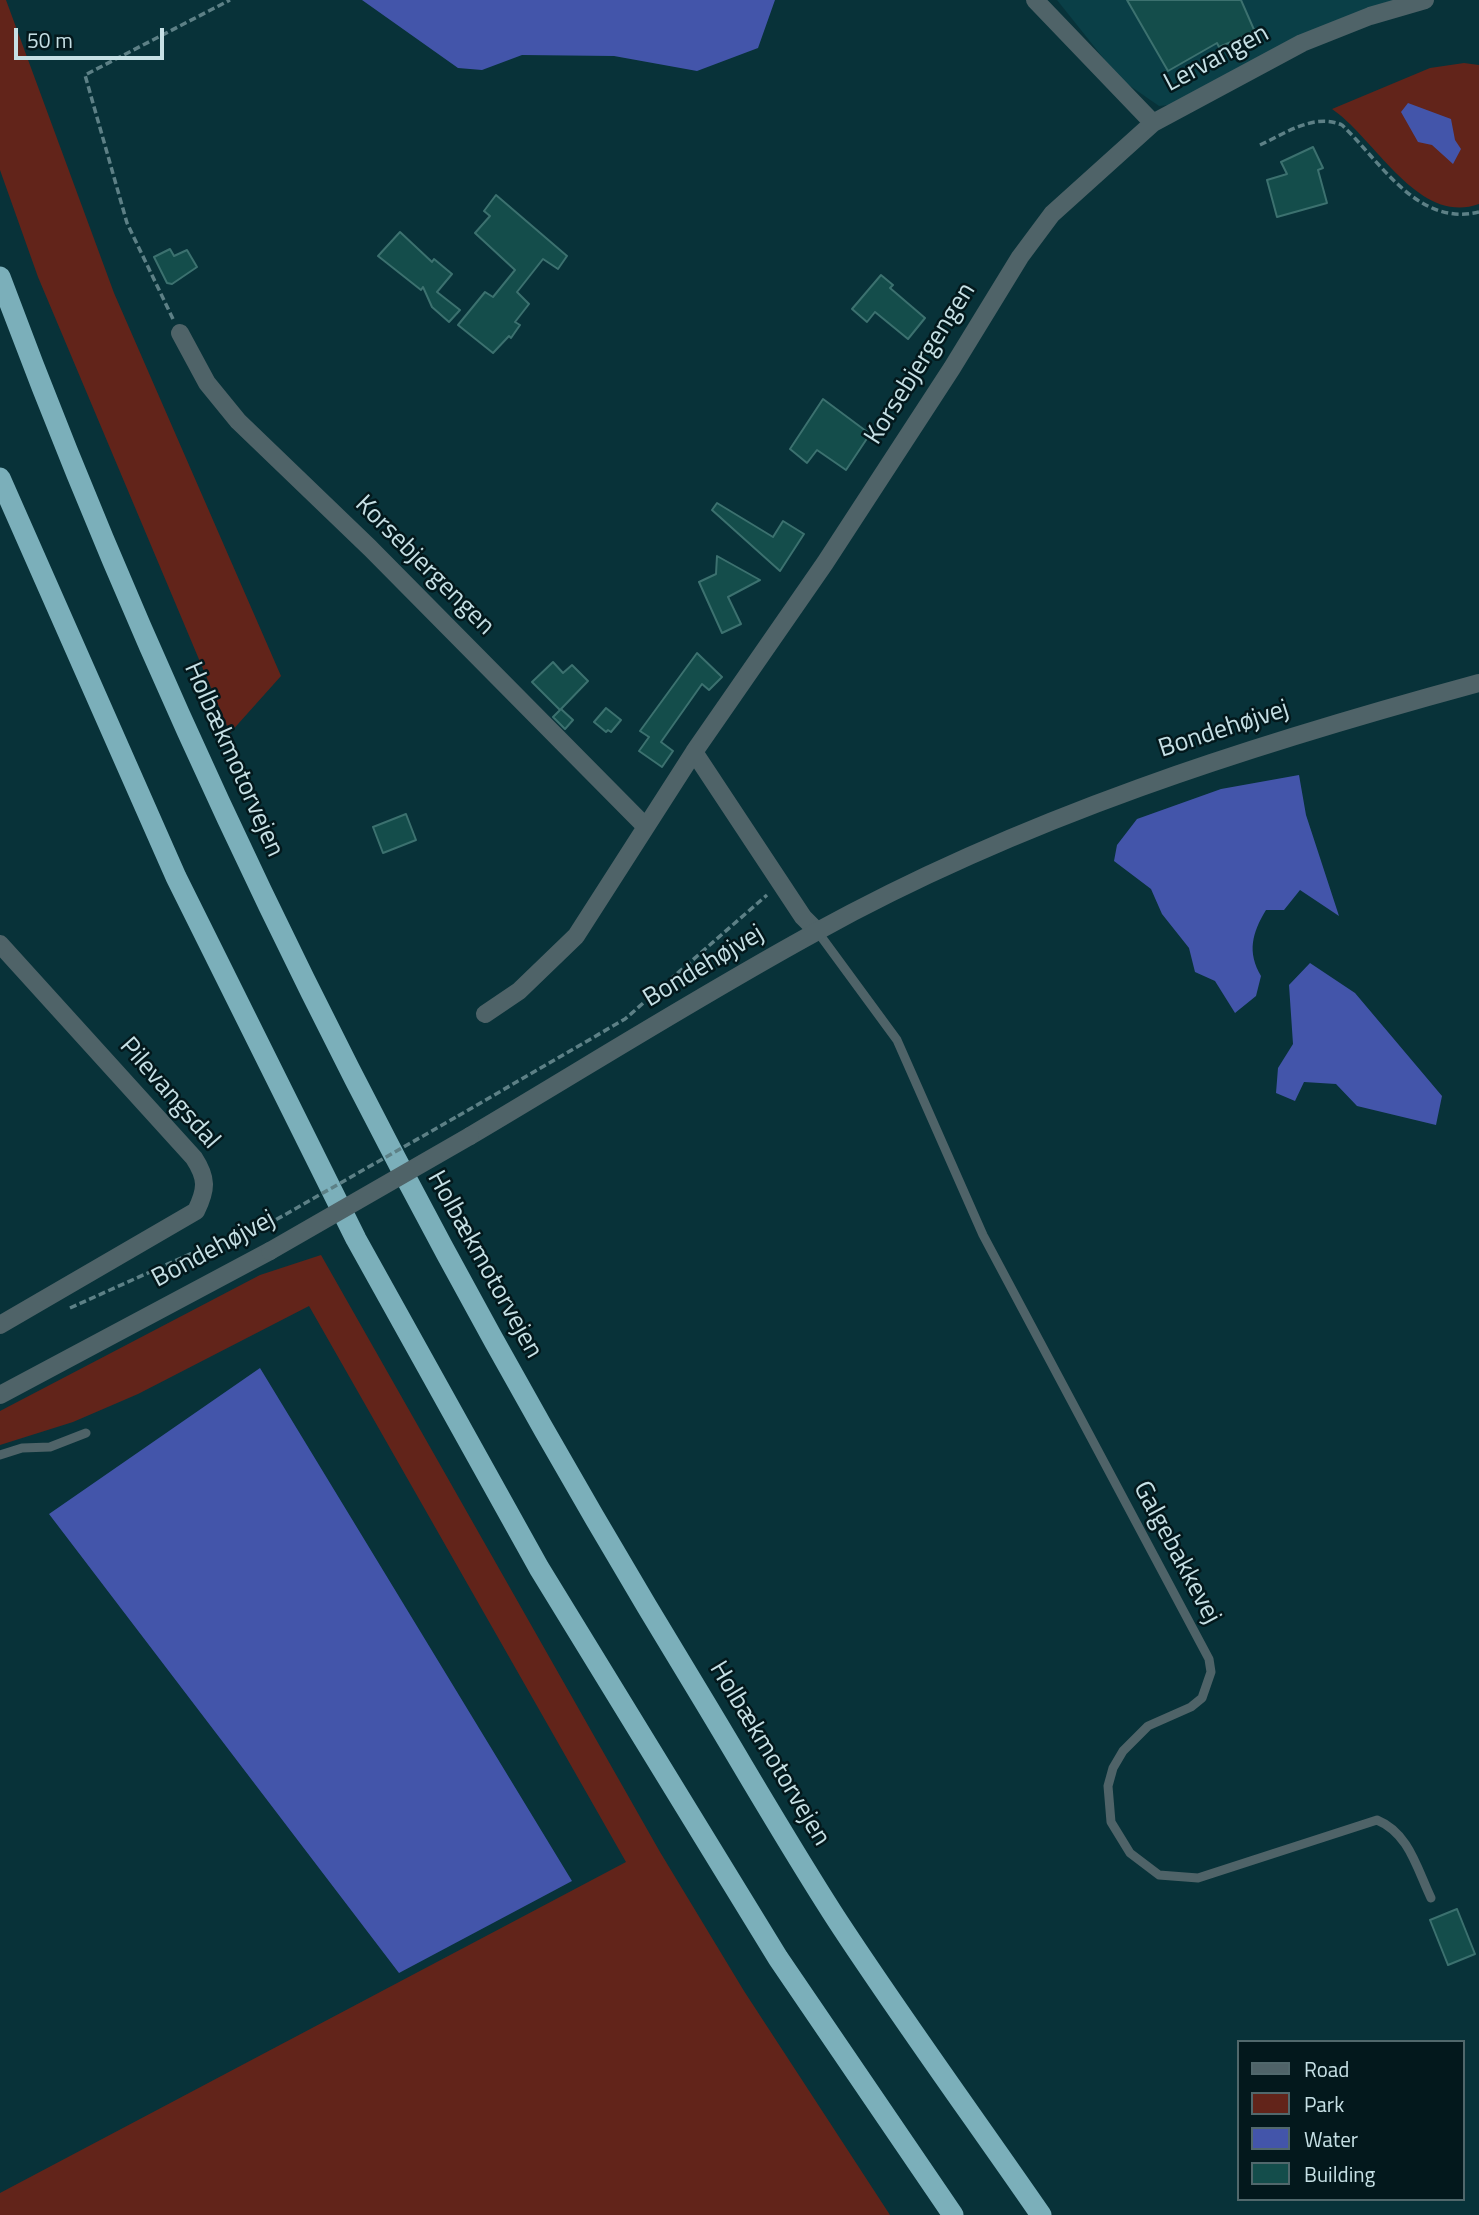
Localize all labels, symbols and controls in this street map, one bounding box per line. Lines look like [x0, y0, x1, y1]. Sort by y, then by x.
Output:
scale bar [18, 14, 168, 58]
street label: Lervangen [1159, 18, 1275, 100]
text: 50 m [27, 24, 73, 56]
street label: Korsebjergengen [859, 277, 983, 451]
street label: Korsebjergengen [348, 490, 500, 642]
street label: Holbækmotorvejen [176, 658, 290, 862]
street label: Bondehøjvej [1155, 694, 1293, 766]
street label: Bondehøjvej [638, 919, 770, 1015]
street label: Pilevangsdal [112, 1032, 226, 1156]
street label: Holbækmotorvejen [420, 1166, 548, 1364]
street label: Bondehøjvej [147, 1205, 281, 1295]
street label: Galgebakkevej [1125, 1476, 1227, 1630]
street label: Holbækmotorvejen [702, 1656, 836, 1852]
legend [1238, 2040, 1465, 2201]
text: Road [1304, 2053, 1349, 2085]
text: Park [1304, 2088, 1344, 2120]
text: Water [1304, 2123, 1358, 2155]
text: Building [1304, 2158, 1375, 2190]

